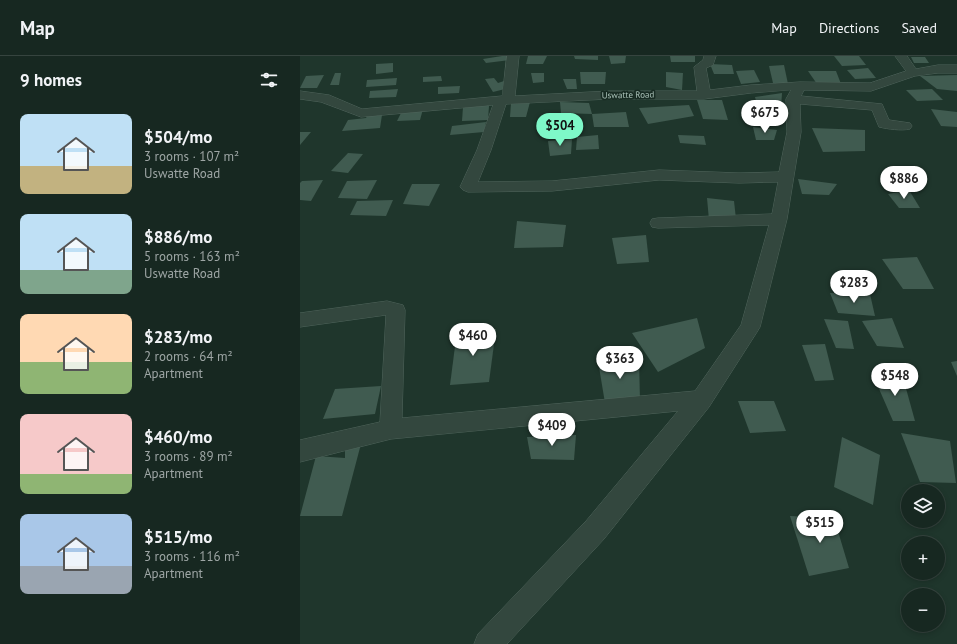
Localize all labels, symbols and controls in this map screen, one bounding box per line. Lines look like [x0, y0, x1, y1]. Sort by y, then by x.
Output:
text: Map [20, 16, 55, 40]
text: Map [771, 19, 797, 37]
text: Directions [819, 19, 879, 37]
text: Saved [901, 19, 937, 37]
text: 9 homes [20, 69, 82, 91]
icon: filters [258, 69, 280, 91]
street label: Uswatte Road [602, 89, 655, 100]
pin: $675 [741, 100, 789, 134]
text: $675 [750, 104, 780, 121]
pin: $504 [536, 113, 584, 147]
text: $504 [545, 117, 575, 134]
text: $504/mo [144, 126, 212, 148]
icon: home [52, 130, 100, 178]
text: 3 rooms · 107 m² [144, 148, 239, 165]
text: Uswatte Road [144, 165, 220, 182]
pin: $886 [880, 166, 928, 200]
text: $886 [889, 170, 919, 187]
text: $886/mo [144, 226, 212, 248]
icon: home [52, 230, 100, 278]
text: 5 rooms · 163 m² [144, 248, 240, 265]
text: Uswatte Road [144, 265, 220, 282]
pin: $283 [830, 270, 878, 304]
text: $283 [839, 274, 869, 291]
pin: $460 [449, 323, 497, 357]
text: $283/mo [144, 326, 212, 348]
text: $460 [458, 327, 488, 344]
icon: home [52, 330, 100, 378]
pin: $363 [596, 346, 644, 380]
text: 2 rooms · 64 m² [144, 348, 233, 365]
text: $363 [605, 350, 635, 367]
pin: $548 [871, 363, 919, 397]
text: Apartment [144, 365, 203, 382]
text: $548 [880, 367, 910, 384]
pin: $409 [528, 413, 576, 447]
text: $409 [537, 417, 567, 434]
text: $460/mo [144, 426, 212, 448]
icon: home [52, 430, 100, 478]
text: 3 rooms · 89 m² [144, 448, 233, 465]
text: Apartment [144, 465, 203, 482]
map controls [901, 484, 945, 632]
button: layers [901, 484, 945, 528]
pin: $515 [796, 510, 844, 544]
text: $515 [805, 514, 835, 531]
text: $515/mo [144, 526, 212, 548]
icon: home [52, 530, 100, 578]
button: + [901, 536, 945, 580]
text: 3 rooms · 116 m² [144, 548, 240, 565]
text: Apartment [144, 565, 203, 582]
button: − [901, 588, 945, 632]

